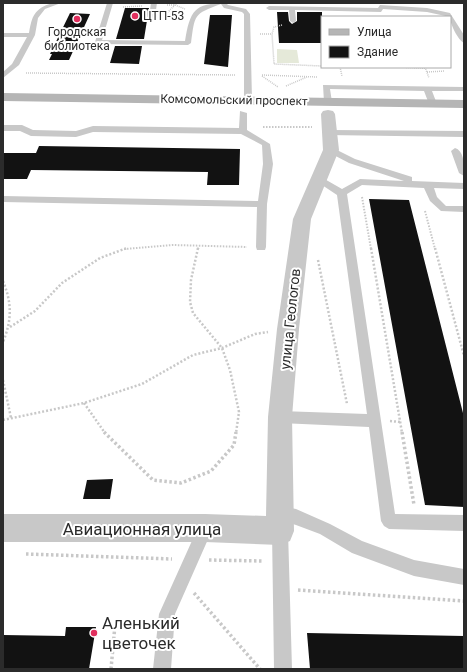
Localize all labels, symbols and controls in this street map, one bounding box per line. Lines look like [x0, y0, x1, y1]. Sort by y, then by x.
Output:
place label: ЦТП-53 [143, 9, 184, 23]
marker: ЦТП-53 [130, 11, 140, 21]
marker: Городская библиотека [72, 14, 82, 24]
legend [321, 16, 451, 68]
place label: Городская библиотека [44, 25, 110, 53]
text: Улица [357, 25, 392, 39]
text: Здание [357, 45, 398, 59]
street label: Комсомольский проспект [160, 92, 308, 108]
street label: улица Геологов [277, 268, 303, 370]
street label: Авиационная улица [63, 519, 221, 539]
place label: Аленький цветочек [102, 613, 180, 653]
marker: Аленький цветочек [89, 628, 99, 638]

